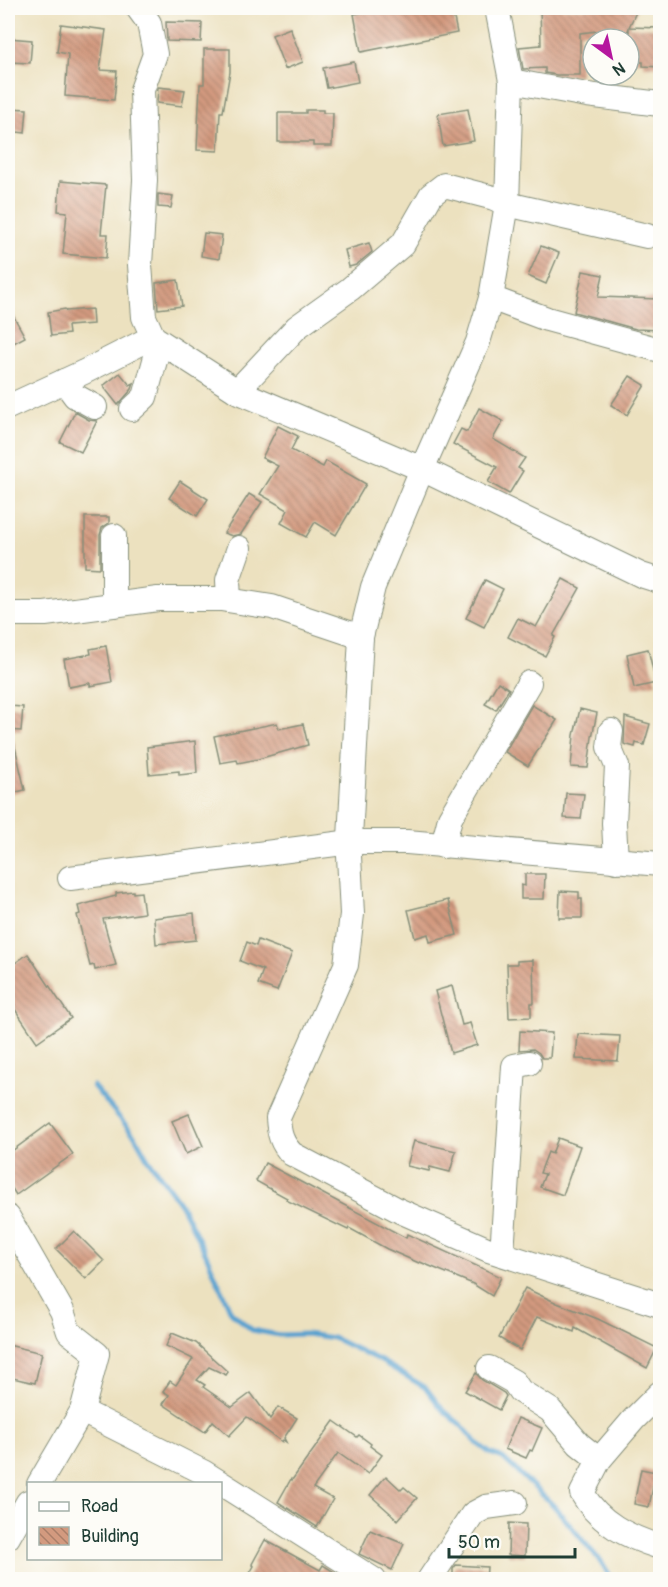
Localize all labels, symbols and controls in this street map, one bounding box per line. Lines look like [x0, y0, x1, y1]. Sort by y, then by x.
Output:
north arrow [581, 27, 641, 87]
text: N [608, 57, 629, 80]
legend [27, 1482, 222, 1560]
text: Road [81, 1495, 118, 1518]
scale bar [449, 1521, 575, 1559]
text: Building [81, 1525, 139, 1548]
text: 50 m [458, 1531, 500, 1554]

